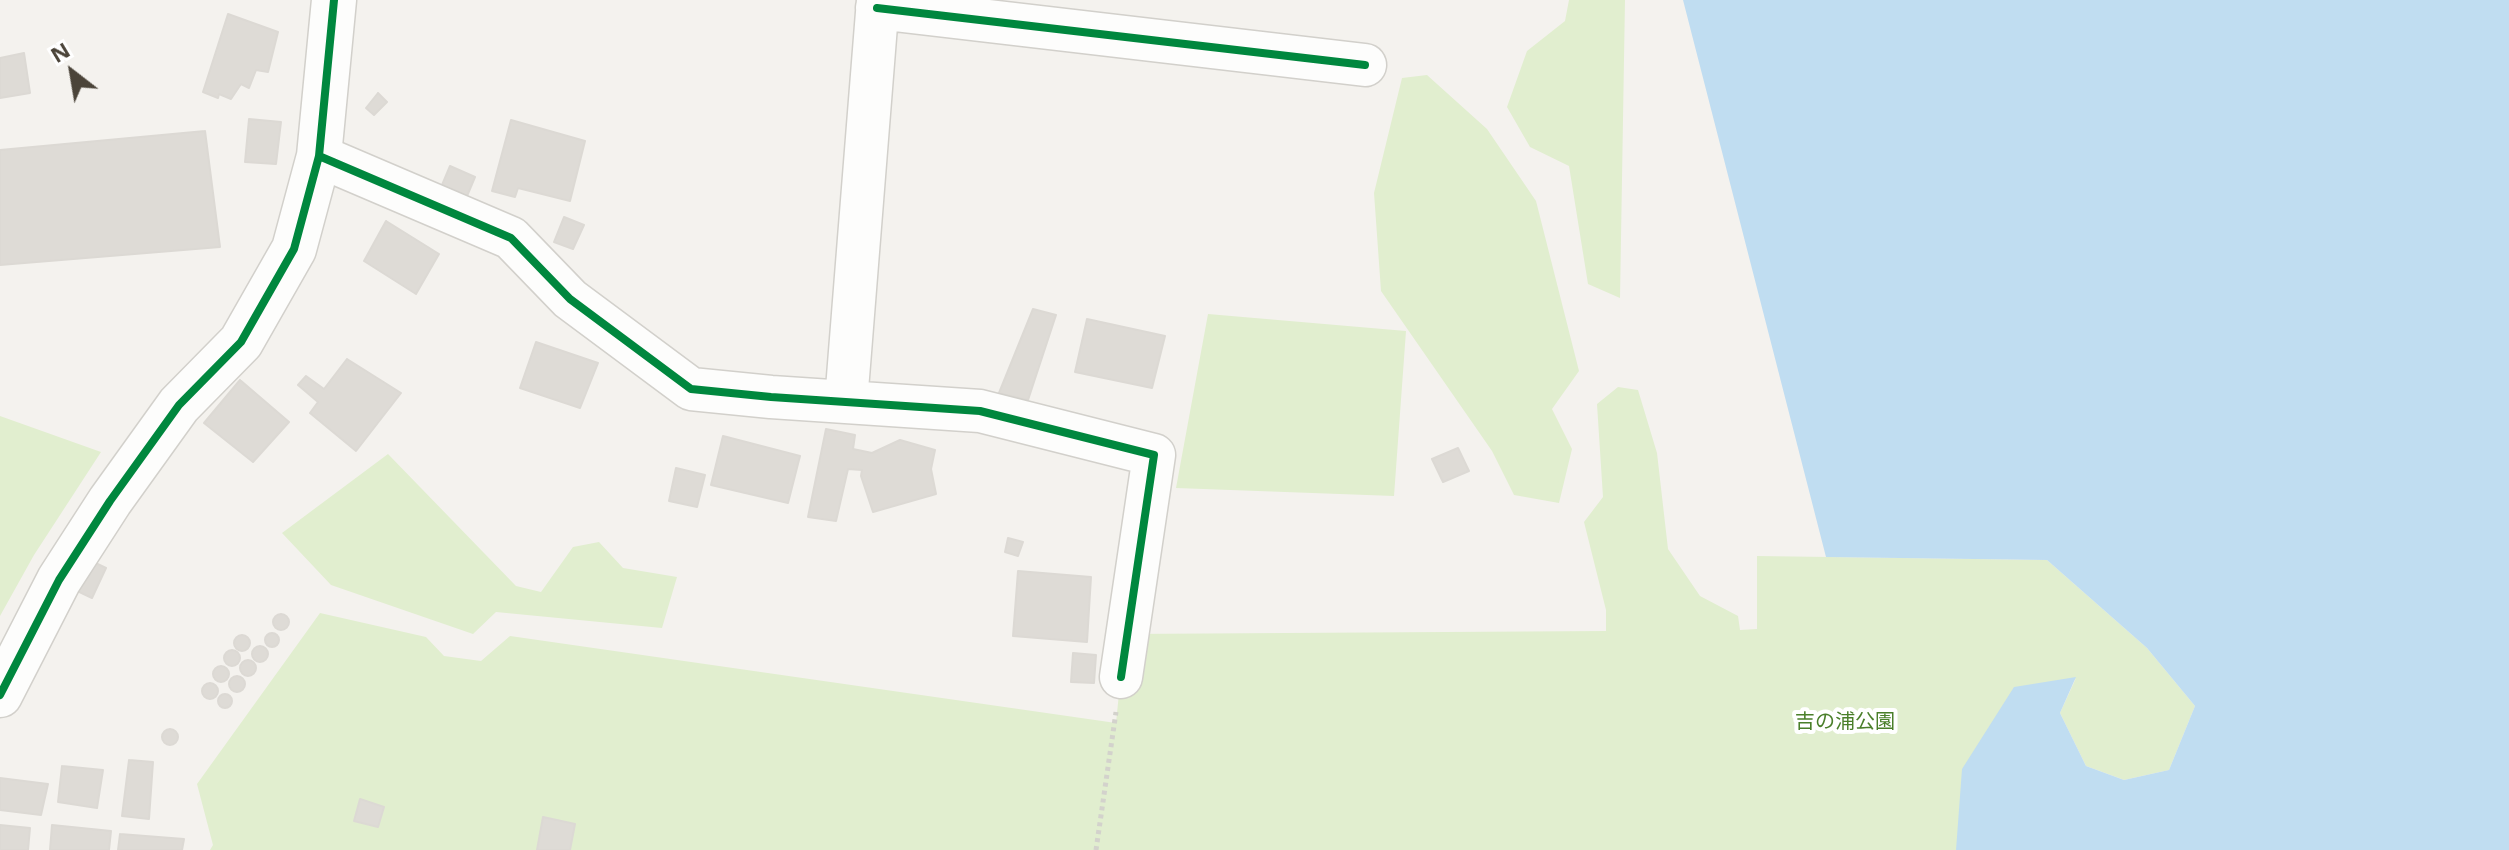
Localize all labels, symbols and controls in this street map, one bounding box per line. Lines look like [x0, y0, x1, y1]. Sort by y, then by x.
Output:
north arrow [32, 32, 112, 112]
text: N [44, 34, 75, 69]
park label: 吉の浦公園 [1795, 710, 1895, 734]

